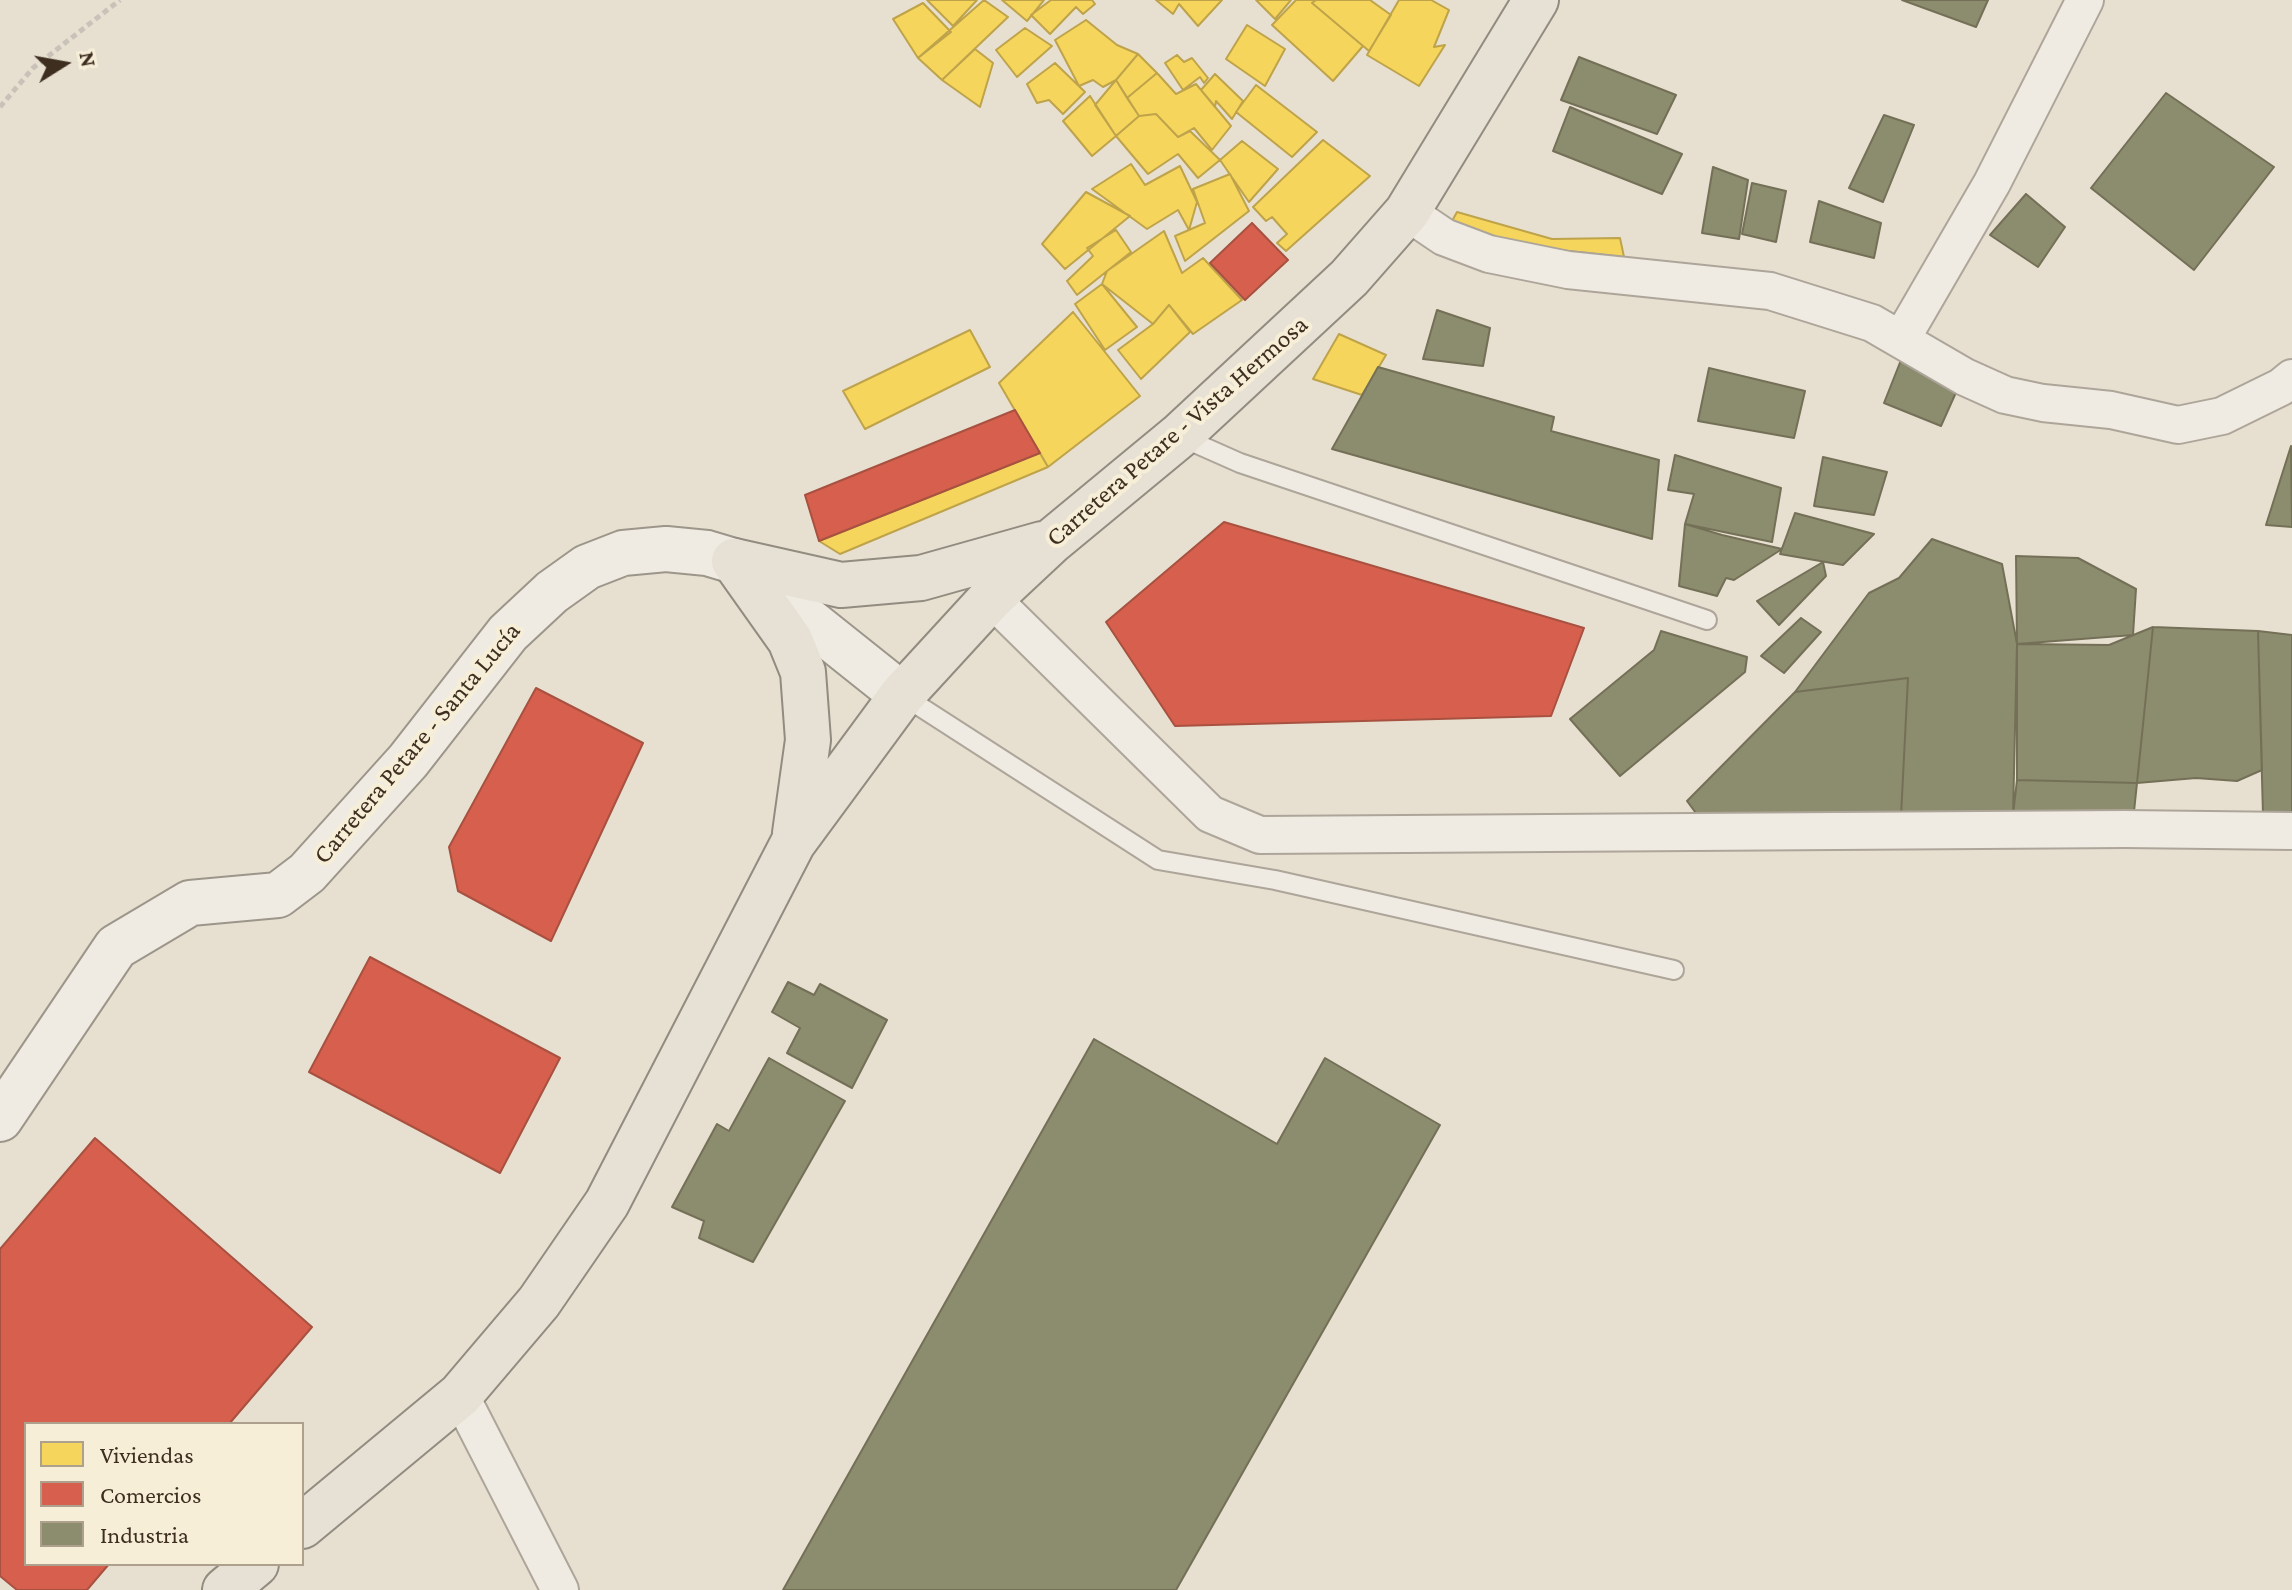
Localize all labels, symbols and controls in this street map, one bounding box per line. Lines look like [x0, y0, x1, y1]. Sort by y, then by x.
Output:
north arrow [24, 24, 104, 104]
text: N [74, 50, 102, 69]
street label: Carretera Petare - Vista Hermosa [1040, 309, 1314, 553]
street label: Carretera Petare - Santa Lucía [307, 616, 527, 870]
legend [24, 1422, 304, 1566]
text: Viviendas [100, 1441, 194, 1468]
text: Comercios [100, 1481, 201, 1508]
text: Industria [100, 1521, 189, 1548]

